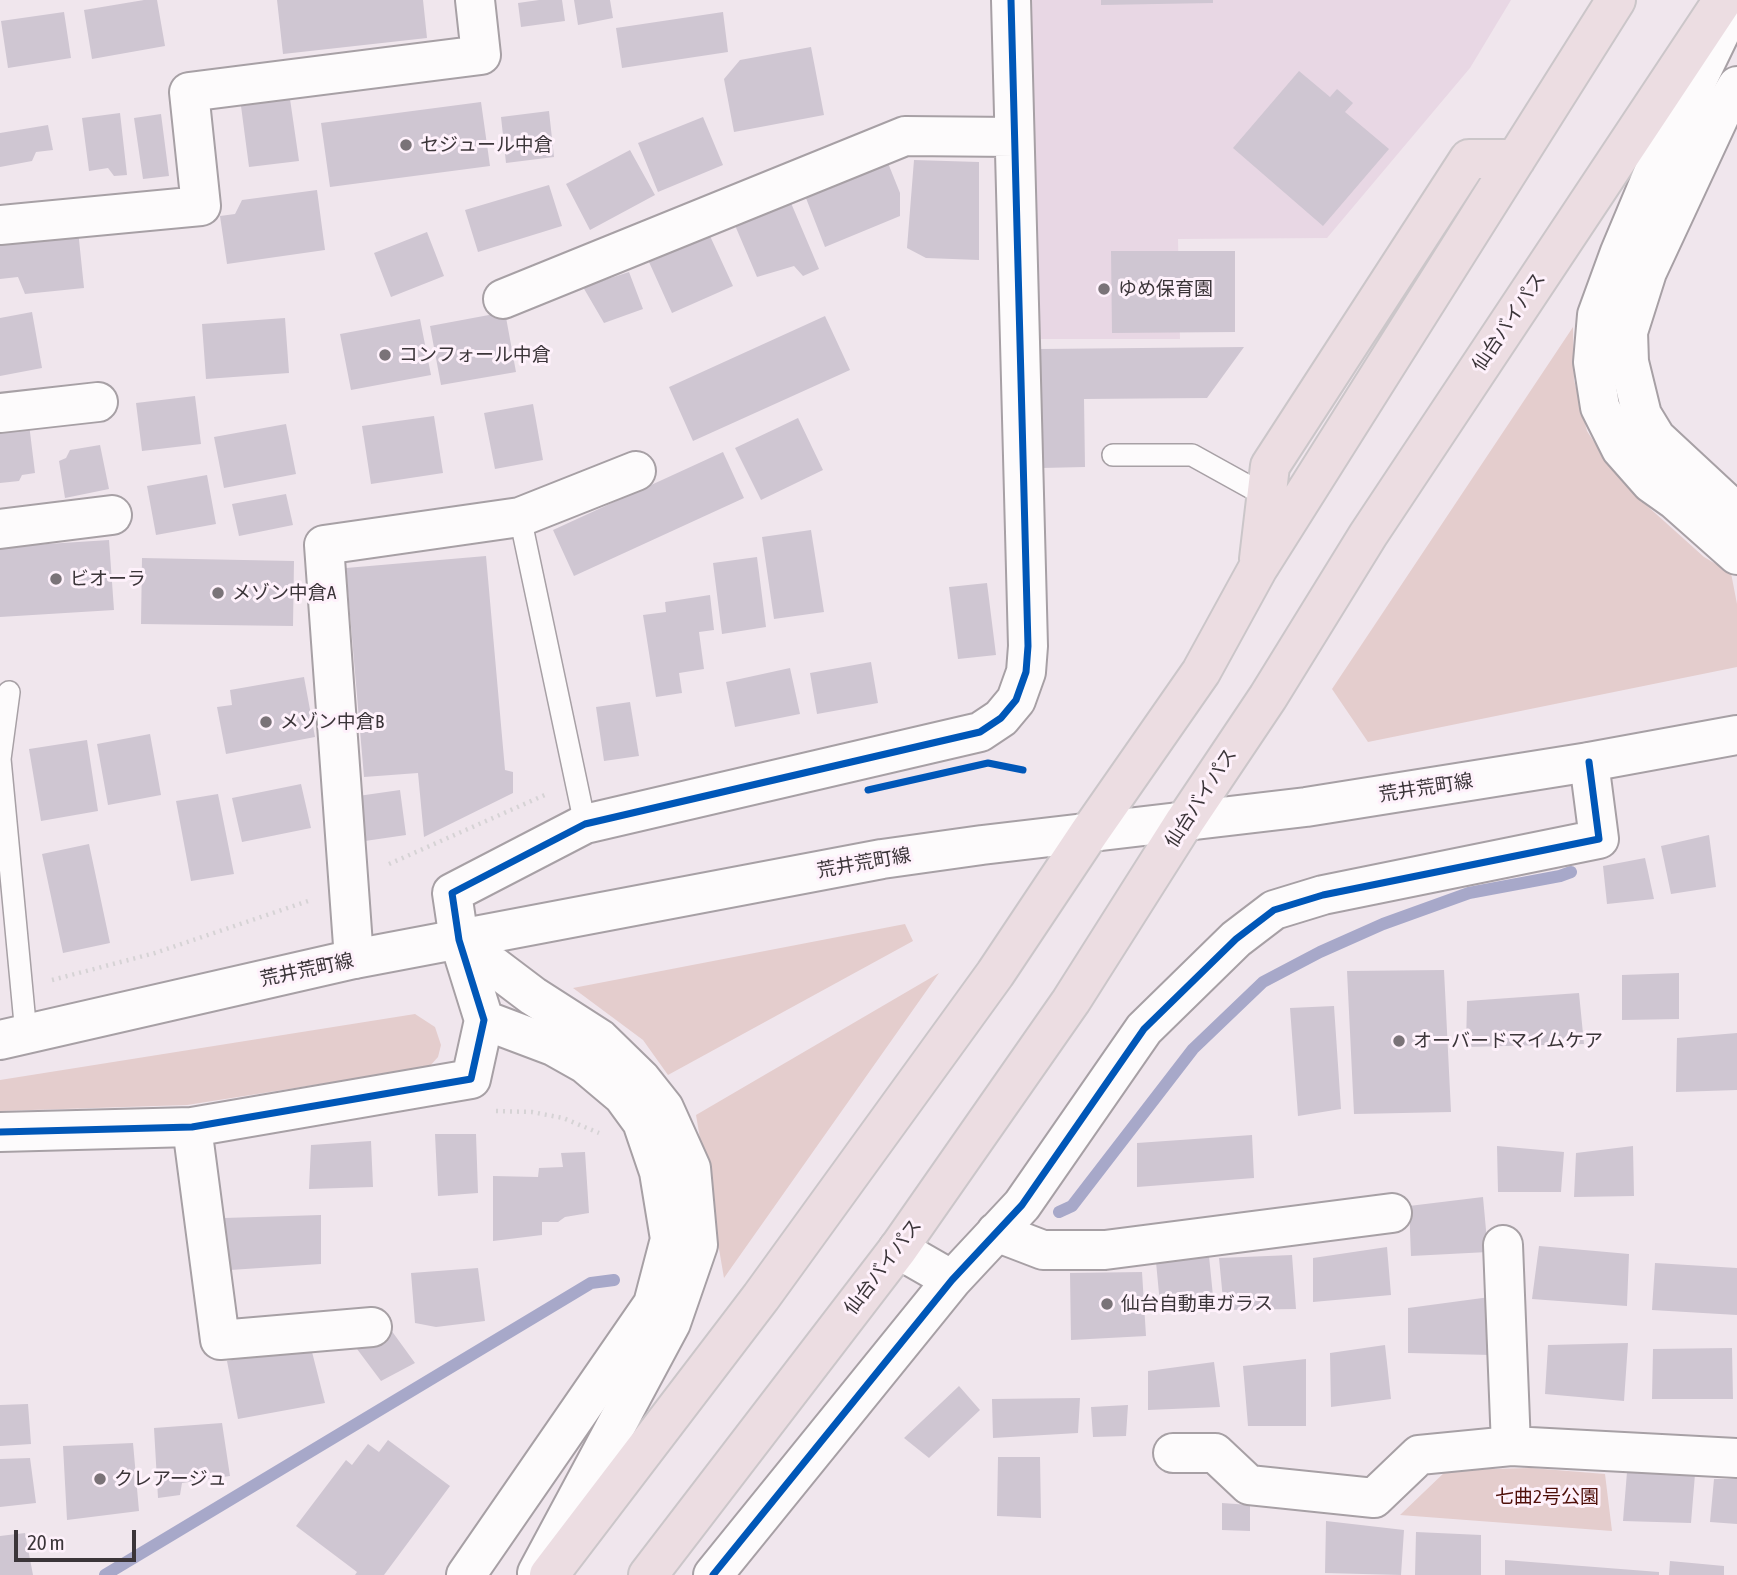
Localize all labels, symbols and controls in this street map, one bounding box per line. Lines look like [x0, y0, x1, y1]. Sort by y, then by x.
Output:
place label: セジュール中倉 [420, 134, 553, 156]
marker: セジュール中倉 [398, 137, 414, 153]
street label: 仙台バイパス [1468, 268, 1550, 376]
place label: ゆめ保育園 [1118, 278, 1213, 300]
marker: ゆめ保育園 [1096, 281, 1112, 297]
place label: コンフォール中倉 [399, 344, 551, 366]
marker: コンフォール中倉 [377, 347, 393, 363]
place label: ビオーラ [70, 568, 146, 590]
marker: ビオーラ [48, 571, 64, 587]
place label: メゾン中倉A [232, 582, 336, 604]
marker: メゾン中倉A [210, 585, 226, 601]
place label: メゾン中倉B [280, 711, 384, 733]
marker: メゾン中倉B [258, 714, 274, 730]
street label: 仙台バイパス [1160, 744, 1242, 852]
street label: 荒井荒町線 [1377, 769, 1475, 807]
street label: 荒井荒町線 [815, 844, 913, 882]
street label: 荒井荒町線 [258, 949, 356, 991]
place label: オーバードマイムケア [1413, 1030, 1603, 1052]
marker: オーバードマイムケア [1391, 1033, 1407, 1049]
street label: 仙台バイパス [840, 1215, 926, 1319]
place label: 仙台自動車ガラス [1121, 1293, 1273, 1315]
marker: 仙台自動車ガラス [1099, 1296, 1115, 1312]
place label: クレアージュ [114, 1468, 227, 1490]
marker: クレアージュ [92, 1471, 108, 1487]
park label: 七曲2号公園 [1495, 1486, 1599, 1508]
scale bar [18, 1516, 140, 1560]
text: 20 m [27, 1530, 65, 1554]

